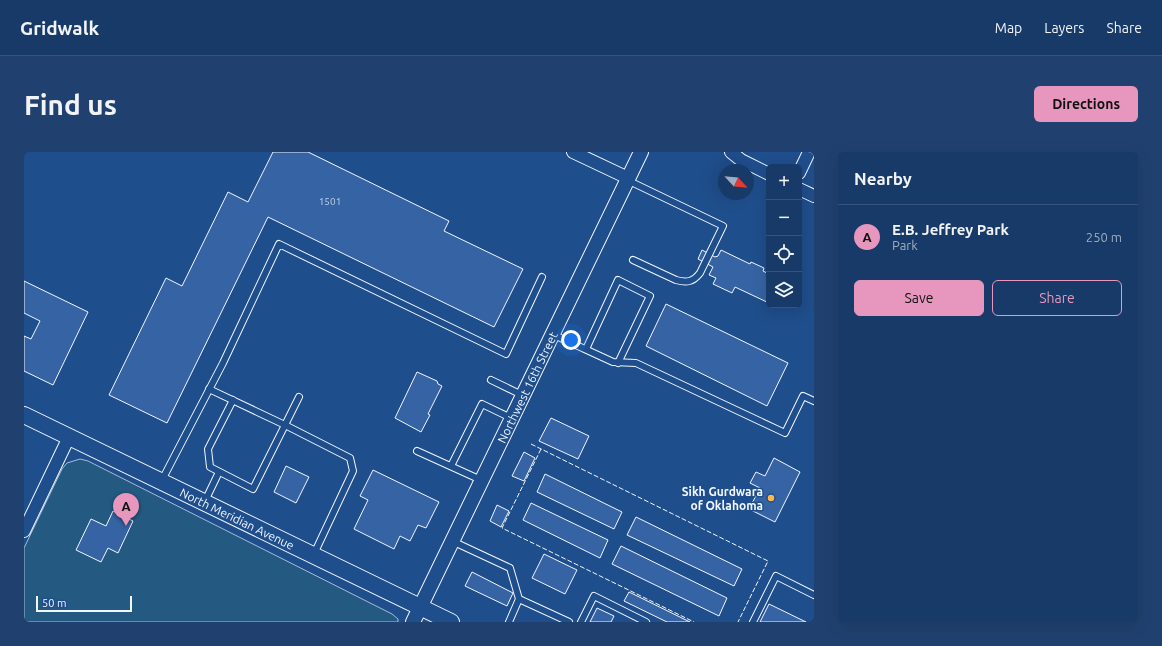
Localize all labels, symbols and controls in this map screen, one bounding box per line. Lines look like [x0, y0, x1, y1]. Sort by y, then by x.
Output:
text: Gridwalk [20, 17, 99, 39]
text: Map [995, 20, 1022, 36]
text: Layers [1044, 20, 1084, 36]
text: Share [1106, 20, 1142, 36]
button: Directions [1034, 86, 1138, 122]
text: Find us [24, 89, 117, 120]
north arrow [718, 164, 754, 200]
map controls [766, 164, 802, 308]
button: + [766, 164, 802, 200]
text: Nearby [854, 169, 912, 188]
house number: 1501 [319, 196, 341, 207]
button: − [766, 200, 802, 236]
text: E.B. Jeffrey Park [892, 221, 1009, 238]
text: A [862, 230, 872, 244]
text: 250 m [1086, 230, 1122, 244]
button: locate [766, 236, 802, 272]
text: Park [892, 238, 918, 252]
button: layers [766, 272, 802, 308]
button: Save [854, 280, 984, 316]
button: Share [992, 280, 1122, 316]
street label: Northwest 16th Street [494, 329, 559, 445]
your location [561, 330, 581, 350]
street label: North Meridian Avenue [178, 485, 296, 552]
place label: Sikh Gurdwara of Oklahoma [682, 485, 763, 512]
pin: A [113, 493, 139, 526]
marker: Sikh Gurdwara of Oklahoma [766, 493, 776, 503]
scale bar [36, 594, 132, 613]
text: 50 m [42, 597, 66, 609]

